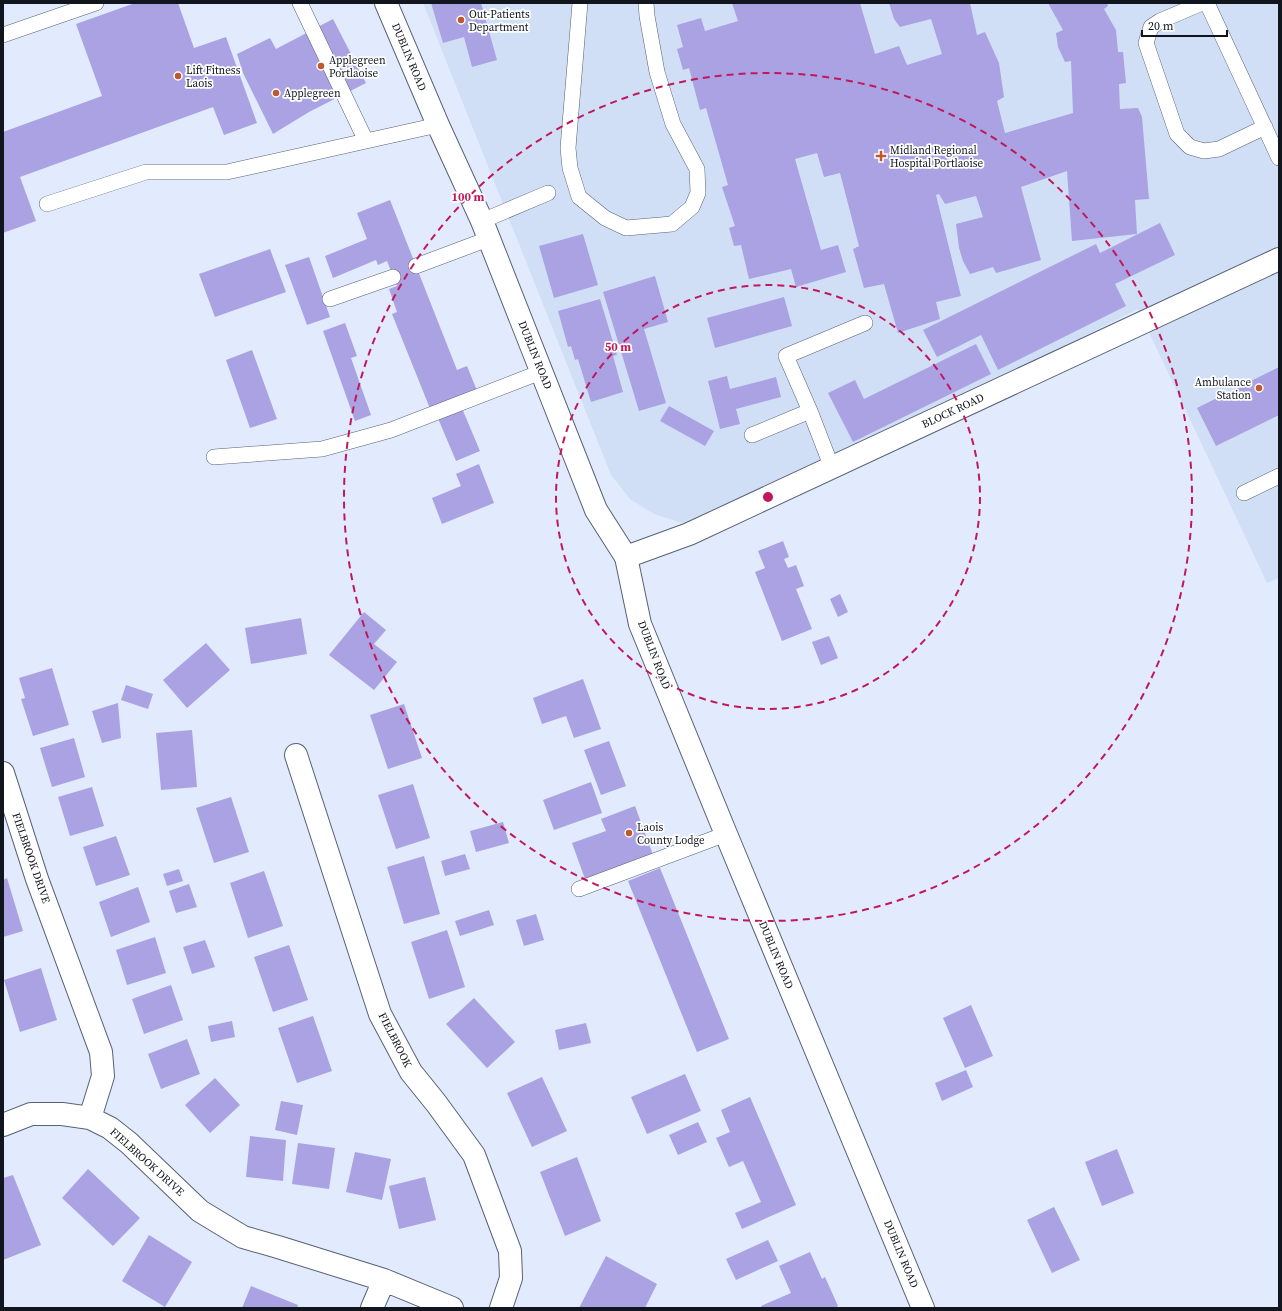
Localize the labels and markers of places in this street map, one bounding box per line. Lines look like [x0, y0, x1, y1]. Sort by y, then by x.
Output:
place label: Out-Patients Department [469, 7, 530, 35]
marker: Out-Patients Department [456, 15, 466, 25]
place label: Applegreen Portlaoise [329, 53, 386, 81]
marker: Applegreen Portlaoise [316, 61, 326, 71]
place label: Lift Fitness Laois [186, 63, 241, 91]
marker: Lift Fitness Laois [173, 71, 183, 81]
place label: Applegreen [284, 86, 341, 101]
marker: Applegreen [271, 88, 281, 98]
place label: Midland Regional Hospital Portlaoise [890, 143, 983, 171]
marker: Midland Regional Hospital Portlaoise [875, 150, 887, 162]
place label: Ambulance Station [1195, 375, 1251, 403]
marker: Ambulance Station [1254, 383, 1264, 393]
centre of rings [761, 490, 775, 504]
place label: Laois County Lodge [637, 820, 705, 848]
marker: Laois County Lodge [624, 828, 634, 838]

